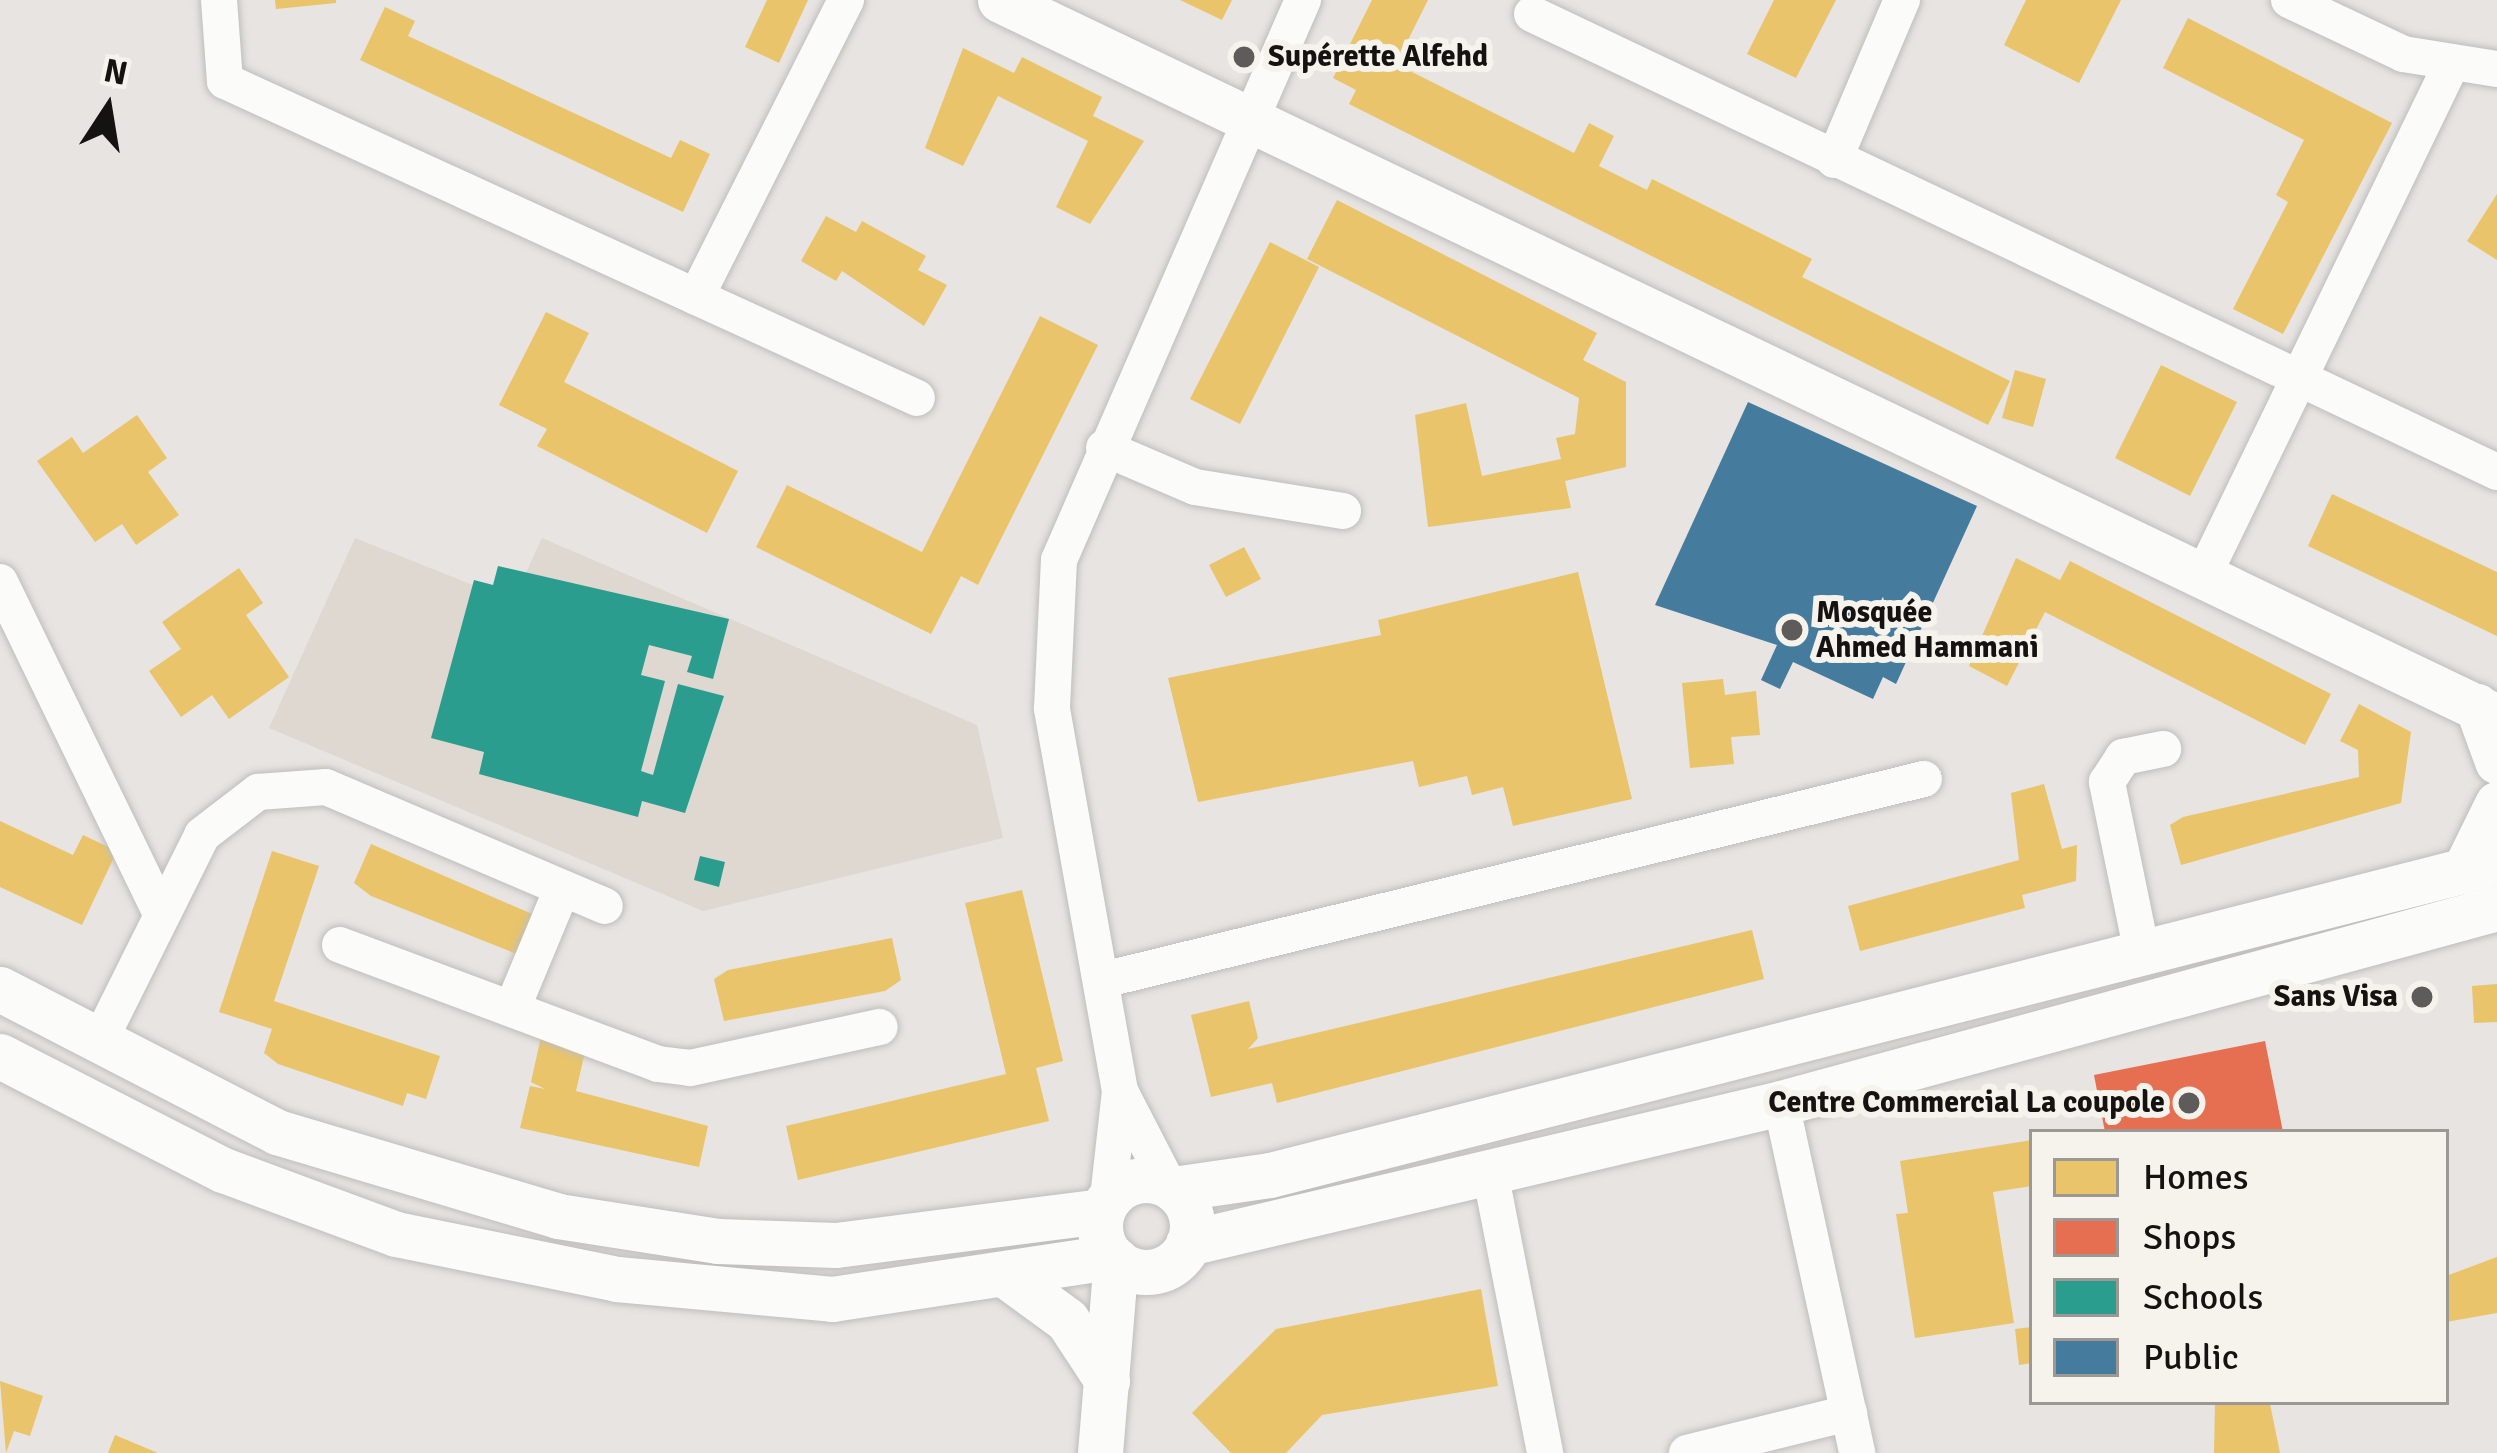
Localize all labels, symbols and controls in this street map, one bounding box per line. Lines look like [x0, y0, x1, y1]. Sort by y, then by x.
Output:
place label: Supérette Alfehd [1268, 39, 1488, 75]
marker: Supérette Alfehd [1231, 44, 1257, 70]
north arrow [48, 48, 168, 168]
text: N [100, 50, 131, 95]
place label: Mosquée Ahmed Hammani [1816, 595, 2039, 666]
marker: Mosquée Ahmed Hammani [1779, 617, 1805, 643]
place label: Sans Visa [2274, 979, 2398, 1015]
marker: Sans Visa [2409, 984, 2435, 1010]
place label: Centre Commercial La coupole [1768, 1085, 2165, 1121]
marker: Centre Commercial La coupole [2176, 1090, 2202, 1116]
legend [2029, 1129, 2449, 1405]
text: Homes [2143, 1155, 2248, 1200]
text: Shops [2143, 1215, 2236, 1260]
text: Schools [2143, 1275, 2263, 1320]
text: Public [2143, 1335, 2239, 1380]

